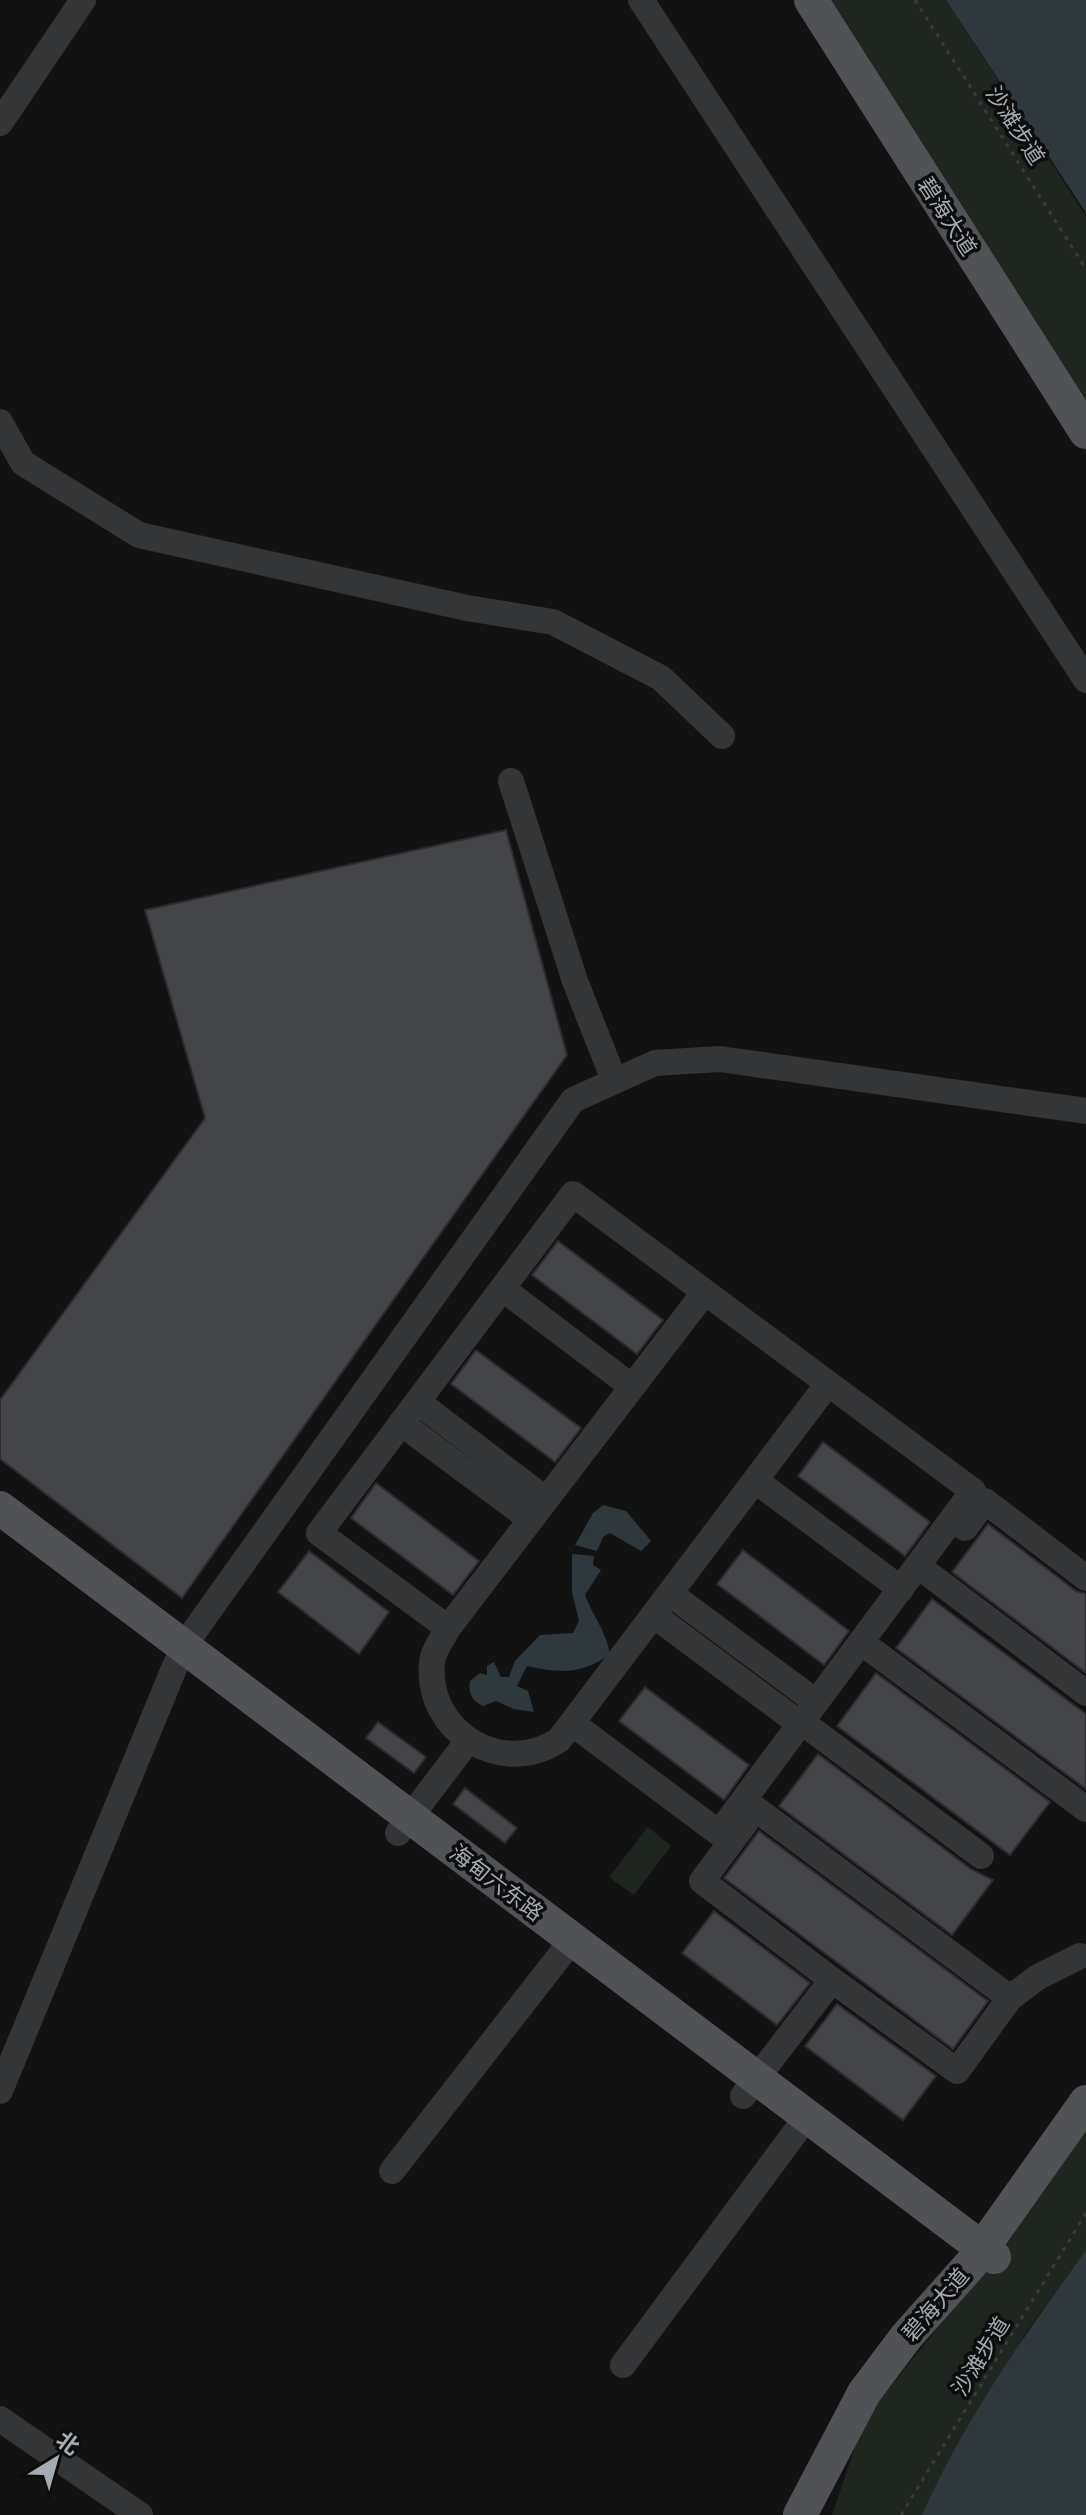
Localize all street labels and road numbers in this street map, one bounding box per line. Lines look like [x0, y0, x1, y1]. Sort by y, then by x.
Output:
street label: 沙滩步道 [980, 80, 1052, 170]
street label: 碧海大道 [912, 171, 984, 261]
street label: 海甸六东路 [444, 1837, 550, 1927]
street label: 碧海大道 [895, 2261, 975, 2347]
street label: 沙滩步道 [944, 2311, 1016, 2401]

